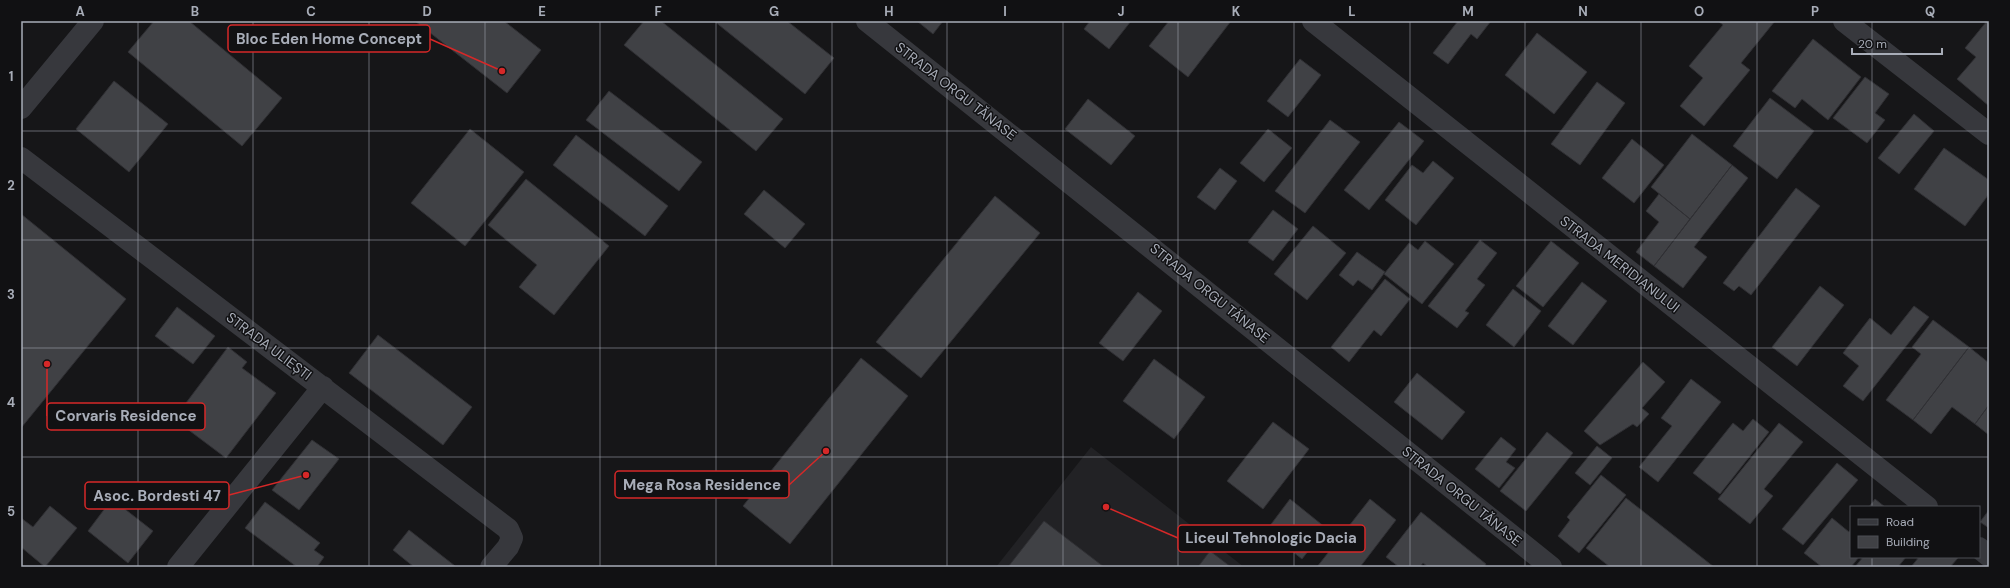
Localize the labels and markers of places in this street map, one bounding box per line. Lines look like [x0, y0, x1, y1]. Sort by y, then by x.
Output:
callout: Bloc Eden Home Concept [228, 25, 430, 52]
callout: Corvaris Residence [47, 403, 205, 430]
callout: Mega Rosa Residence [615, 471, 789, 498]
callout: Asoc. Bordesti 47 [85, 482, 229, 509]
callout: Liceul Tehnologic Dacia [1178, 525, 1365, 552]

